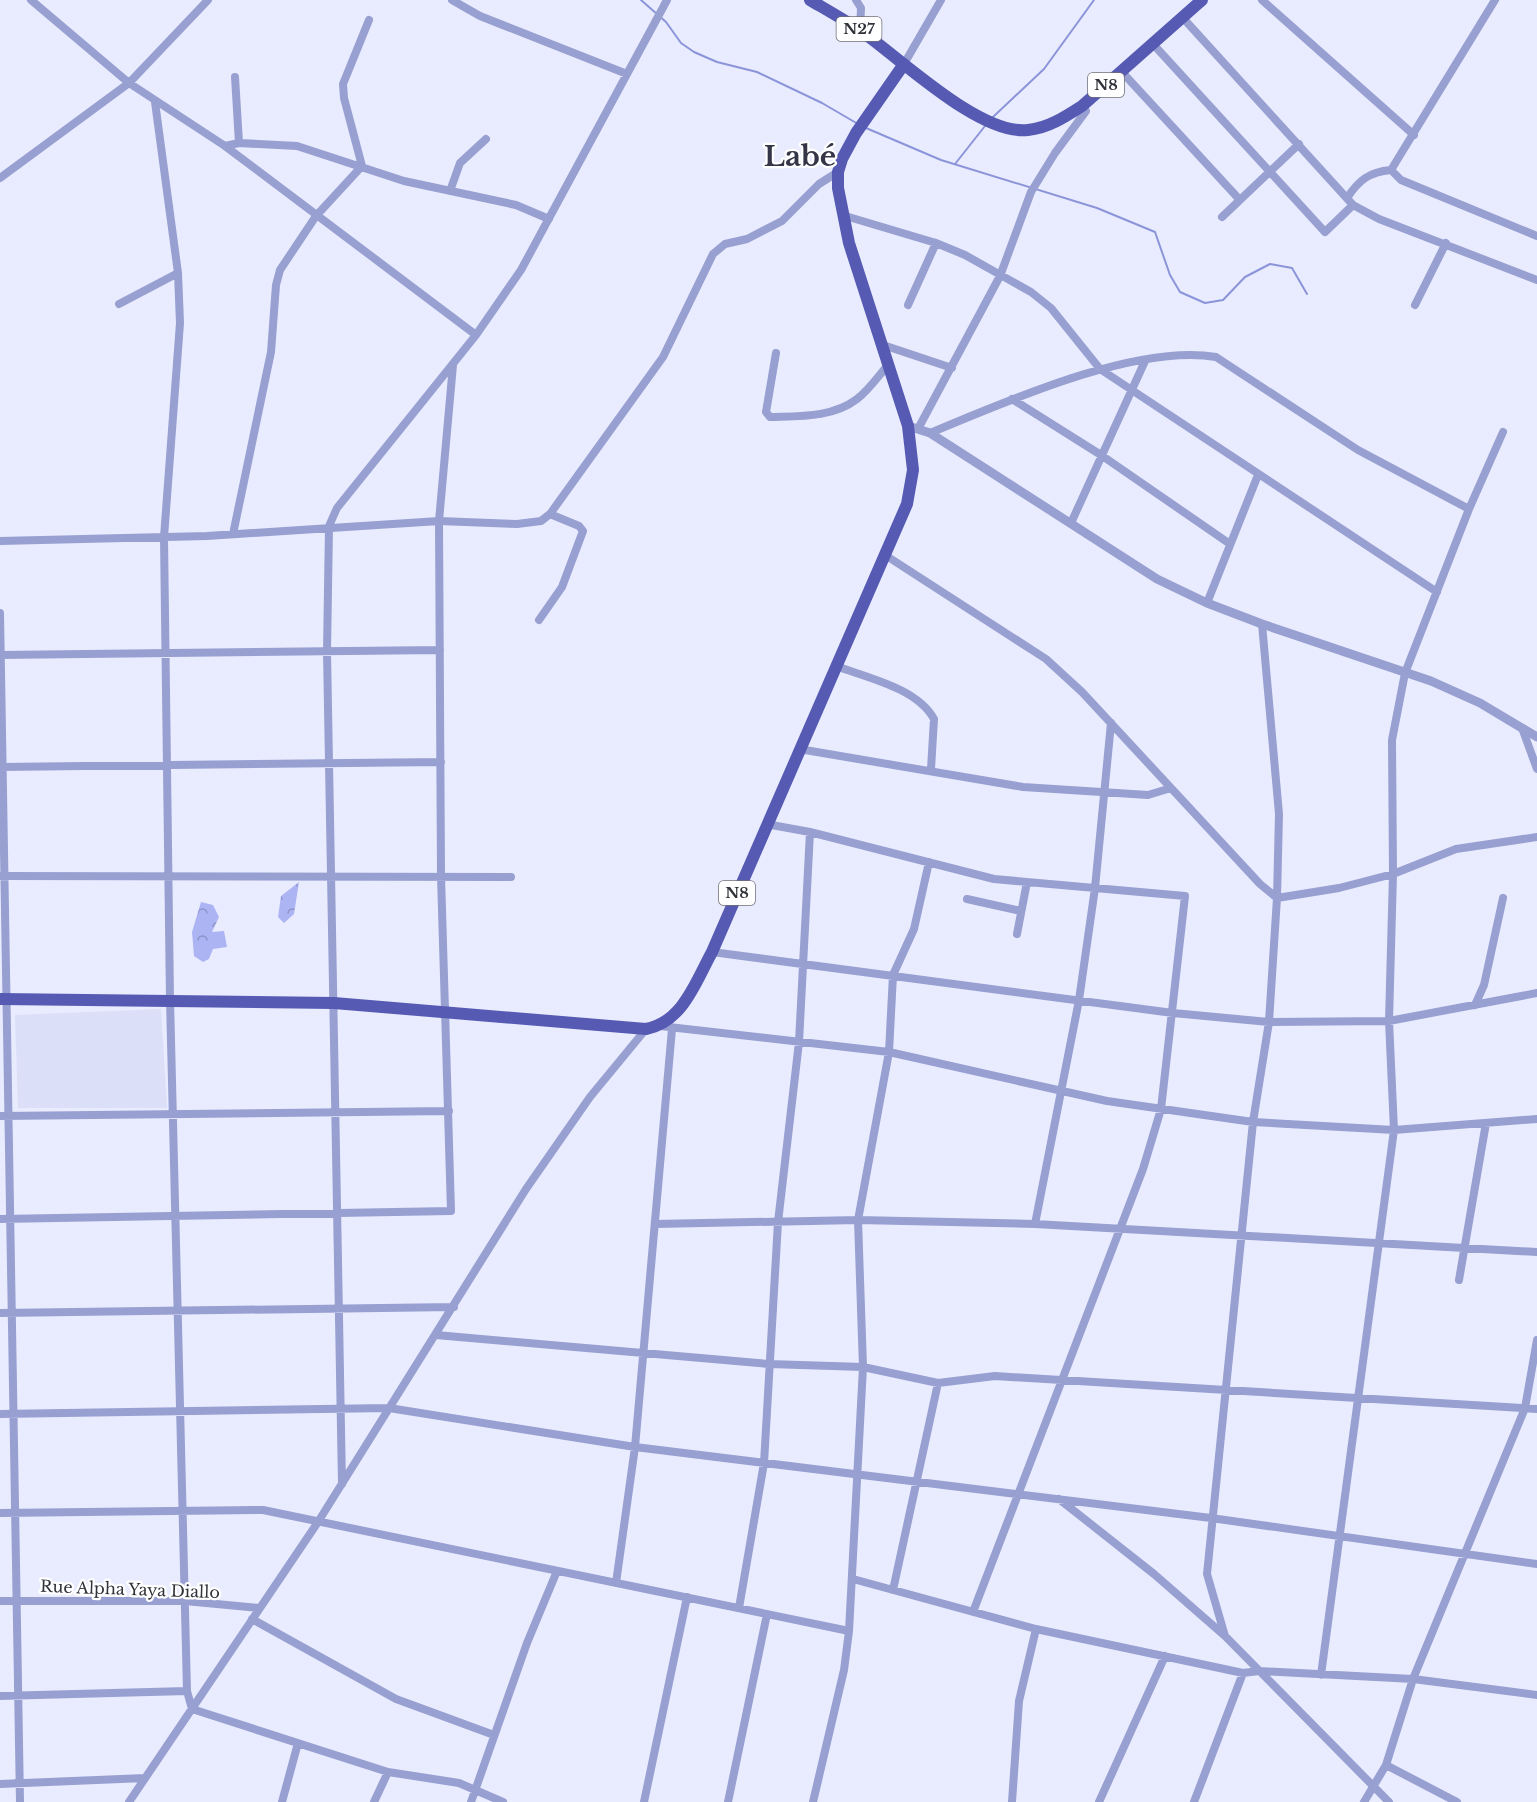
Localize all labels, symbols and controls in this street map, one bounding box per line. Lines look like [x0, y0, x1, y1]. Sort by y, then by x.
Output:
road number: N27 [836, 17, 882, 41]
road number: N8 [1088, 73, 1124, 97]
district label: Labé [764, 139, 836, 174]
road number: N8 [719, 881, 755, 905]
street label: Rue Alpha Yaya Diallo [40, 1576, 220, 1602]

